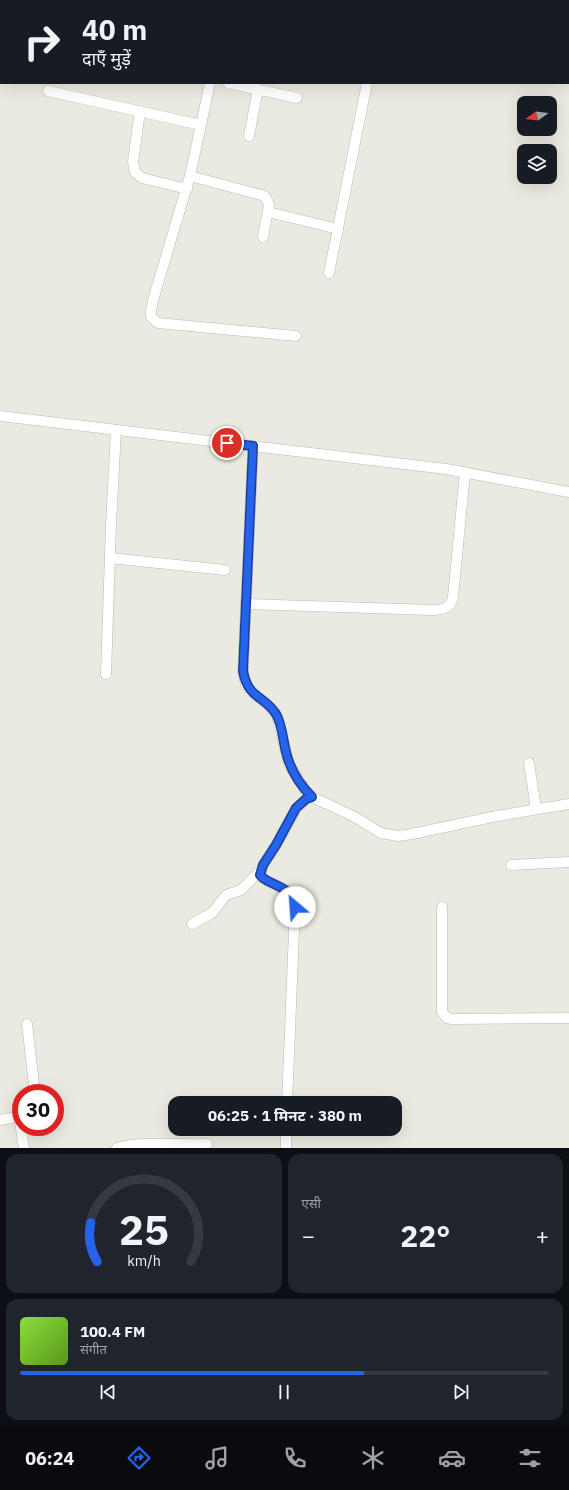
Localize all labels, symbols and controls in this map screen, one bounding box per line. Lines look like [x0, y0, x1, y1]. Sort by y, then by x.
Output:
text: 40 m [82, 11, 147, 48]
icon: right [16, 16, 68, 68]
text: दाएँ मुड़ें [82, 47, 131, 70]
north arrow [517, 96, 557, 136]
map controls [517, 96, 557, 184]
button: layers [517, 144, 557, 184]
pin [210, 426, 244, 460]
icon: arrive [216, 432, 238, 454]
position arrow [274, 886, 316, 928]
speed limit sign: 30 [12, 1084, 64, 1136]
text: 06:25 · 1 मिनट · 380 m [208, 1106, 362, 1125]
text: एसी [302, 1195, 321, 1212]
text: 25 [119, 1201, 169, 1255]
text: 22° [400, 1216, 450, 1255]
text: − [302, 1221, 315, 1250]
text: + [536, 1221, 549, 1250]
text: km/h [127, 1250, 161, 1269]
text: 100.4 FM [80, 1322, 145, 1341]
text: संगीत [80, 1341, 107, 1358]
icon: previous [97, 1381, 119, 1403]
icon: pause [273, 1381, 295, 1403]
icon: next [450, 1381, 472, 1403]
icon: directions [125, 1444, 153, 1472]
icon: music [203, 1444, 231, 1472]
icon: phone [281, 1444, 309, 1472]
icon: climate [359, 1444, 387, 1472]
icon: car [438, 1444, 466, 1472]
icon: filters [516, 1444, 544, 1472]
text: 06:24 [25, 1447, 74, 1470]

